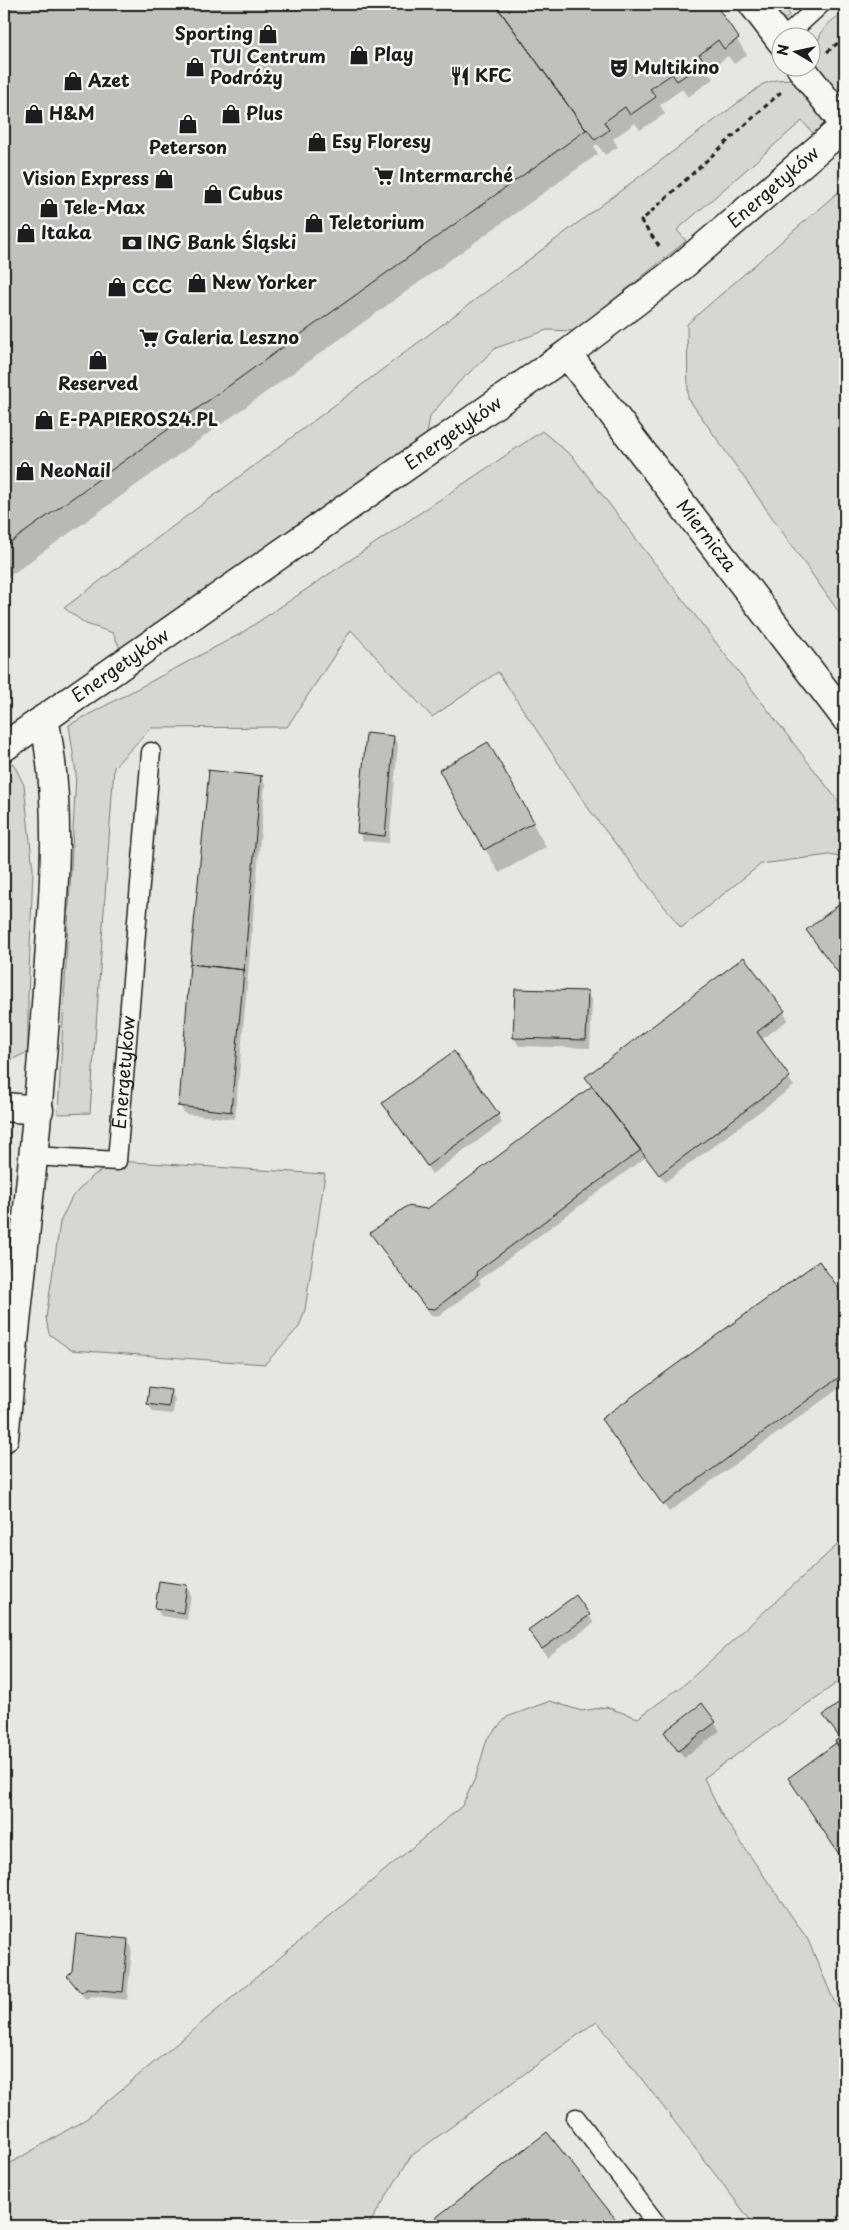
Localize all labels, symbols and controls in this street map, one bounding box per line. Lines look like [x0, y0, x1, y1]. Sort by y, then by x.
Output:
place label: Sporting [175, 19, 253, 46]
shop icon: Sporting [257, 23, 279, 45]
north arrow [772, 28, 822, 78]
place label: Play [374, 40, 413, 67]
place label: TUI Centrum Podróży [210, 42, 326, 90]
text: N [771, 43, 794, 57]
shop icon: Play [348, 44, 370, 66]
place label: Multikino [634, 53, 720, 80]
shop icon: TUI Centrum Podróży [184, 56, 206, 78]
theatre icon: Multikino [608, 57, 630, 79]
place label: KFC [475, 61, 512, 88]
restaurant icon: KFC [449, 65, 471, 87]
place label: Azet [87, 66, 130, 93]
shop icon: Azet [62, 70, 84, 92]
place label: H&M [49, 99, 95, 126]
place label: Plus [246, 99, 283, 126]
shop icon: H&M [23, 103, 45, 125]
shop icon: Plus [220, 103, 242, 125]
shop icon: Peterson [177, 113, 199, 135]
place label: Esy Floresy [332, 127, 431, 154]
shop icon: Esy Floresy [306, 131, 328, 153]
place label: Peterson [149, 133, 227, 160]
street label: Energetyków [721, 139, 825, 234]
place label: Intermarché [399, 161, 513, 188]
place label: Vision Express [22, 164, 149, 191]
supermarket icon: Intermarché [373, 165, 395, 187]
shop icon: Vision Express [153, 168, 175, 190]
place label: Cubus [228, 179, 283, 206]
shop icon: Cubus [202, 183, 224, 205]
place label: Tele-Max [64, 193, 145, 220]
shop icon: Tele-Max [38, 197, 60, 219]
place label: Teletorium [329, 208, 425, 235]
shop icon: Teletorium [303, 212, 325, 234]
place label: Itaka [41, 218, 92, 245]
shop icon: Itaka [15, 222, 37, 244]
place label: ING Bank Śląski [147, 228, 296, 255]
bank icon: ING Bank Śląski [121, 232, 143, 254]
place label: New Yorker [212, 268, 318, 295]
place label: CCC [132, 272, 172, 299]
shop icon: New Yorker [186, 272, 208, 294]
shop icon: CCC [106, 276, 128, 298]
place label: Galeria Leszno [164, 323, 299, 350]
supermarket icon: Galeria Leszno [138, 327, 160, 349]
shop icon: Reserved [87, 349, 109, 371]
place label: Reserved [58, 369, 138, 396]
street label: Energetyków [398, 388, 507, 476]
place label: E-PAPIEROS24.PL [59, 405, 218, 432]
shop icon: E-PAPIEROS24.PL [33, 409, 55, 431]
place label: NeoNail [40, 456, 111, 483]
shop icon: NeoNail [14, 460, 36, 482]
street label: Miernicza [671, 493, 745, 578]
street label: Energetyków [65, 621, 174, 708]
street label: Energetyków [105, 1014, 141, 1130]

